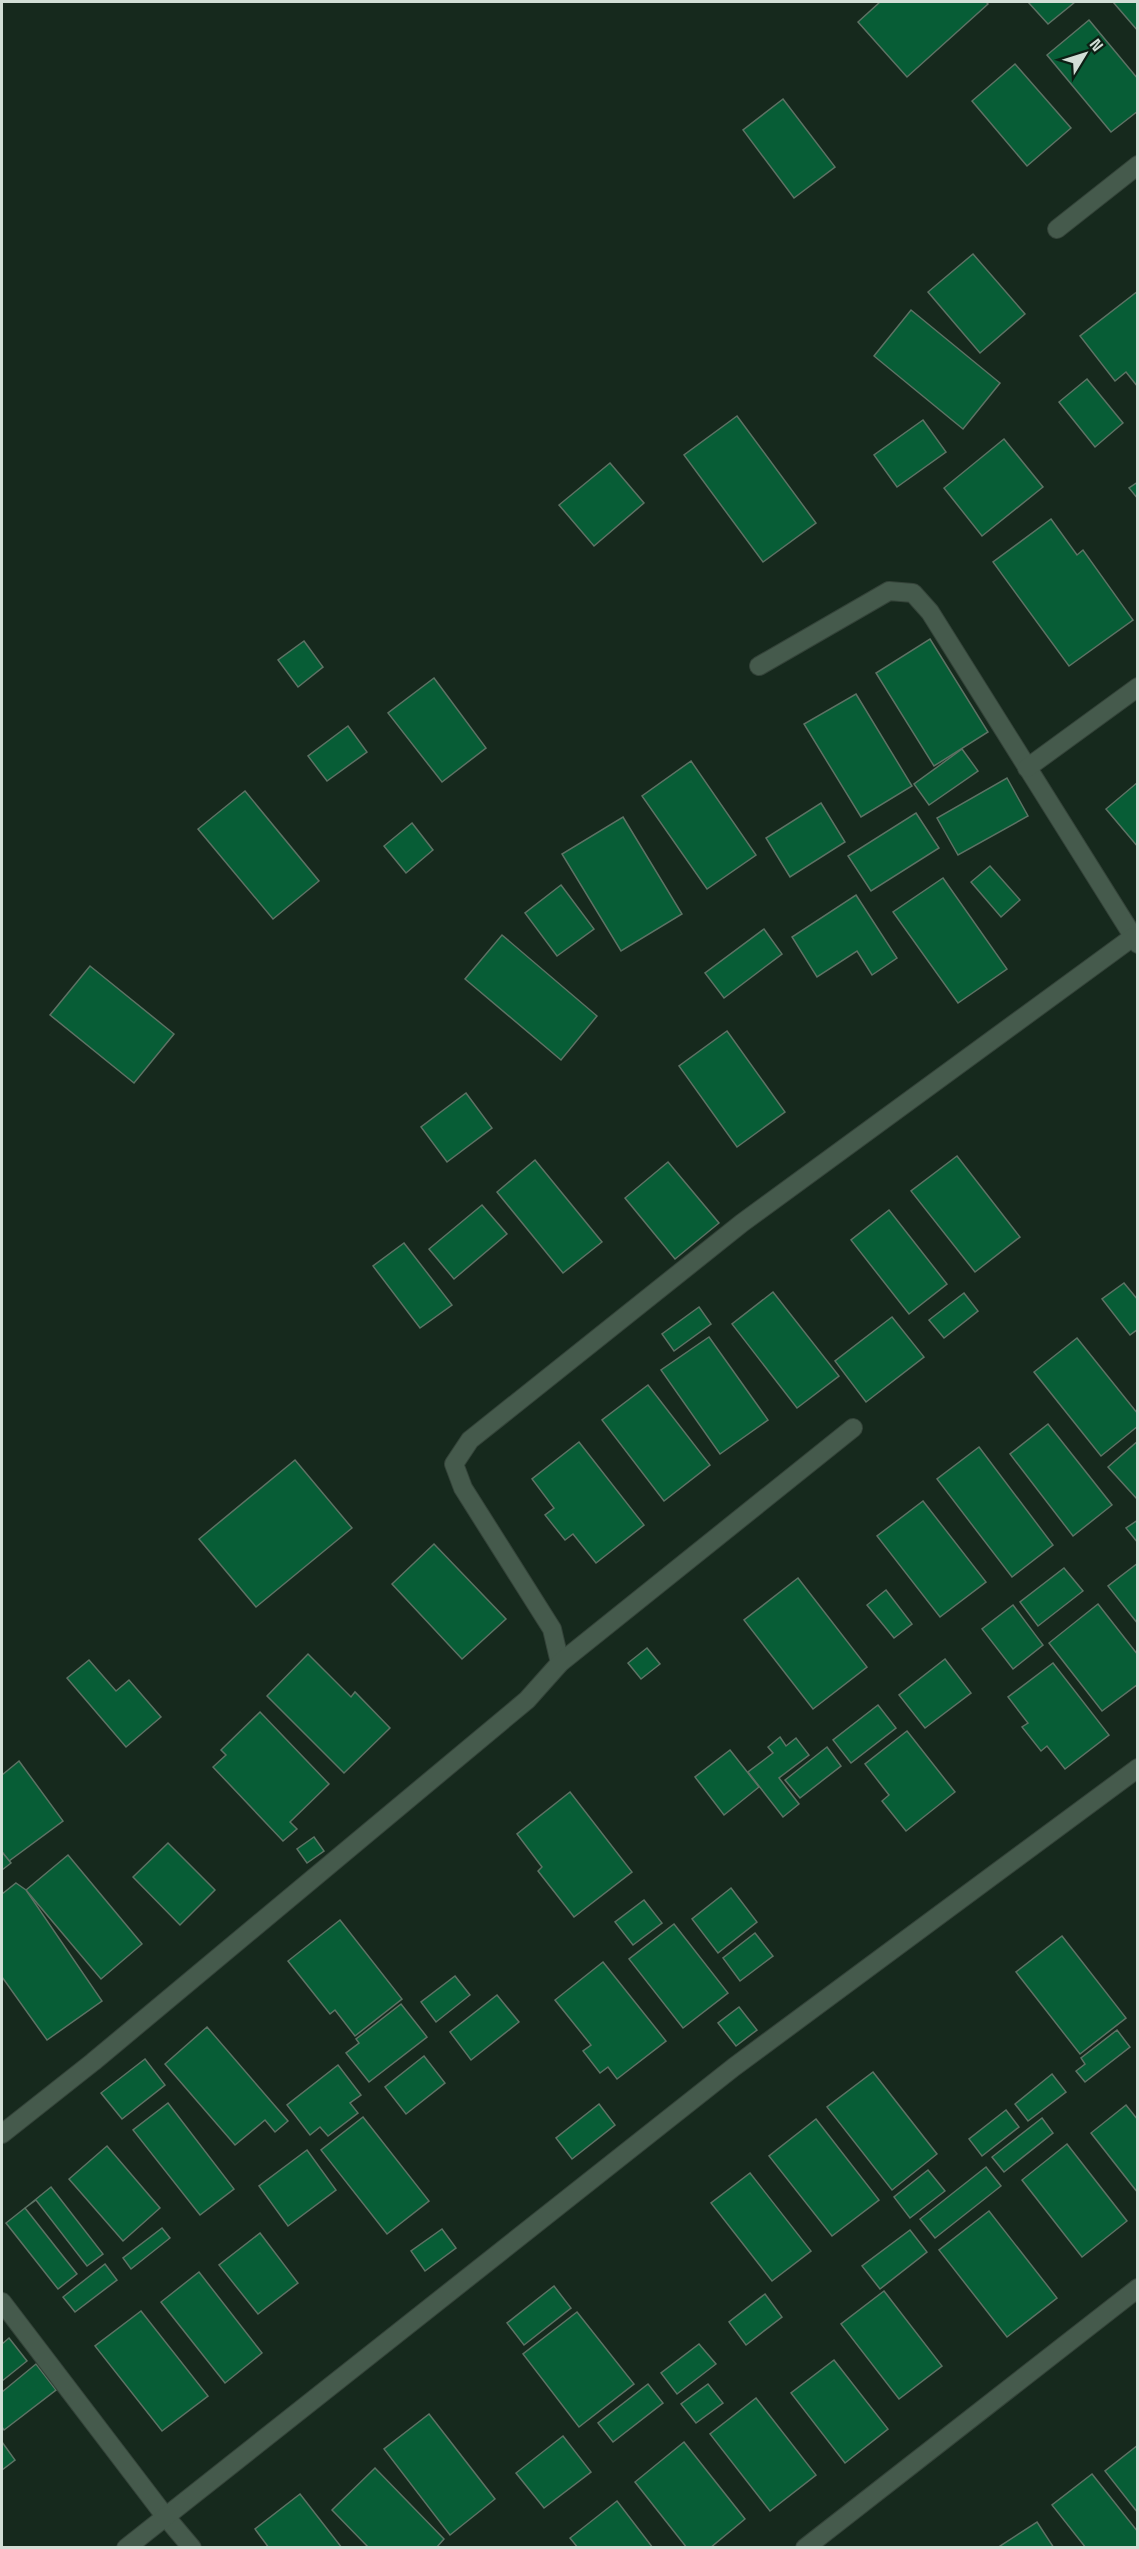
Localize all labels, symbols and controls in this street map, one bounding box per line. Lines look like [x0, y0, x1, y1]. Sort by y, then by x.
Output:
north arrow [1055, 24, 1115, 84]
text: N [1085, 34, 1108, 56]

